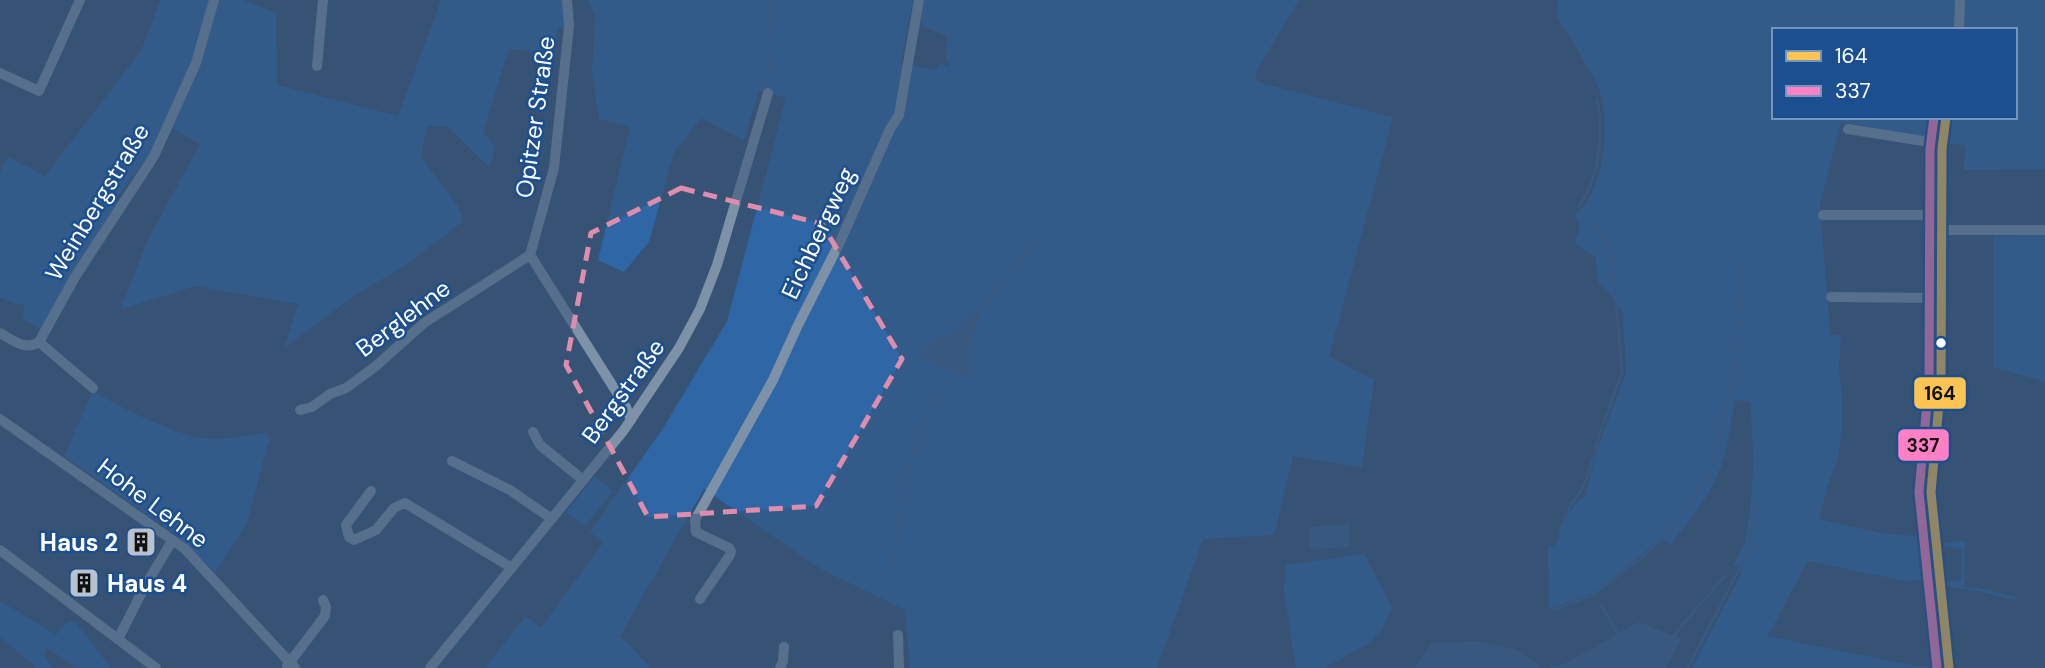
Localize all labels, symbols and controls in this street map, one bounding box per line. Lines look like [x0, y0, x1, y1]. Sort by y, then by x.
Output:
legend [1772, 28, 2017, 119]
street label: Opitzer Straße [508, 34, 562, 200]
text: 164 [1835, 42, 1868, 70]
text: 337 [1835, 77, 1871, 105]
street label: Weinbergstraße [38, 118, 156, 286]
street label: Eichbergweg [774, 162, 862, 304]
street label: Berglehne [350, 272, 456, 364]
street label: Bergstraße [575, 332, 671, 450]
unlabelled marker [1934, 336, 1948, 350]
line badge: 164 [1913, 376, 1967, 410]
text: 164 [1924, 381, 1956, 406]
line badge: 337 [1897, 428, 1950, 462]
text: 337 [1907, 433, 1939, 458]
street label: Hohe Lehne [91, 451, 215, 555]
building icon: Haus 2 [124, 525, 158, 559]
place label: Haus 2 [40, 527, 118, 558]
building icon: Haus 4 [67, 566, 101, 600]
place label: Haus 4 [107, 568, 187, 599]

